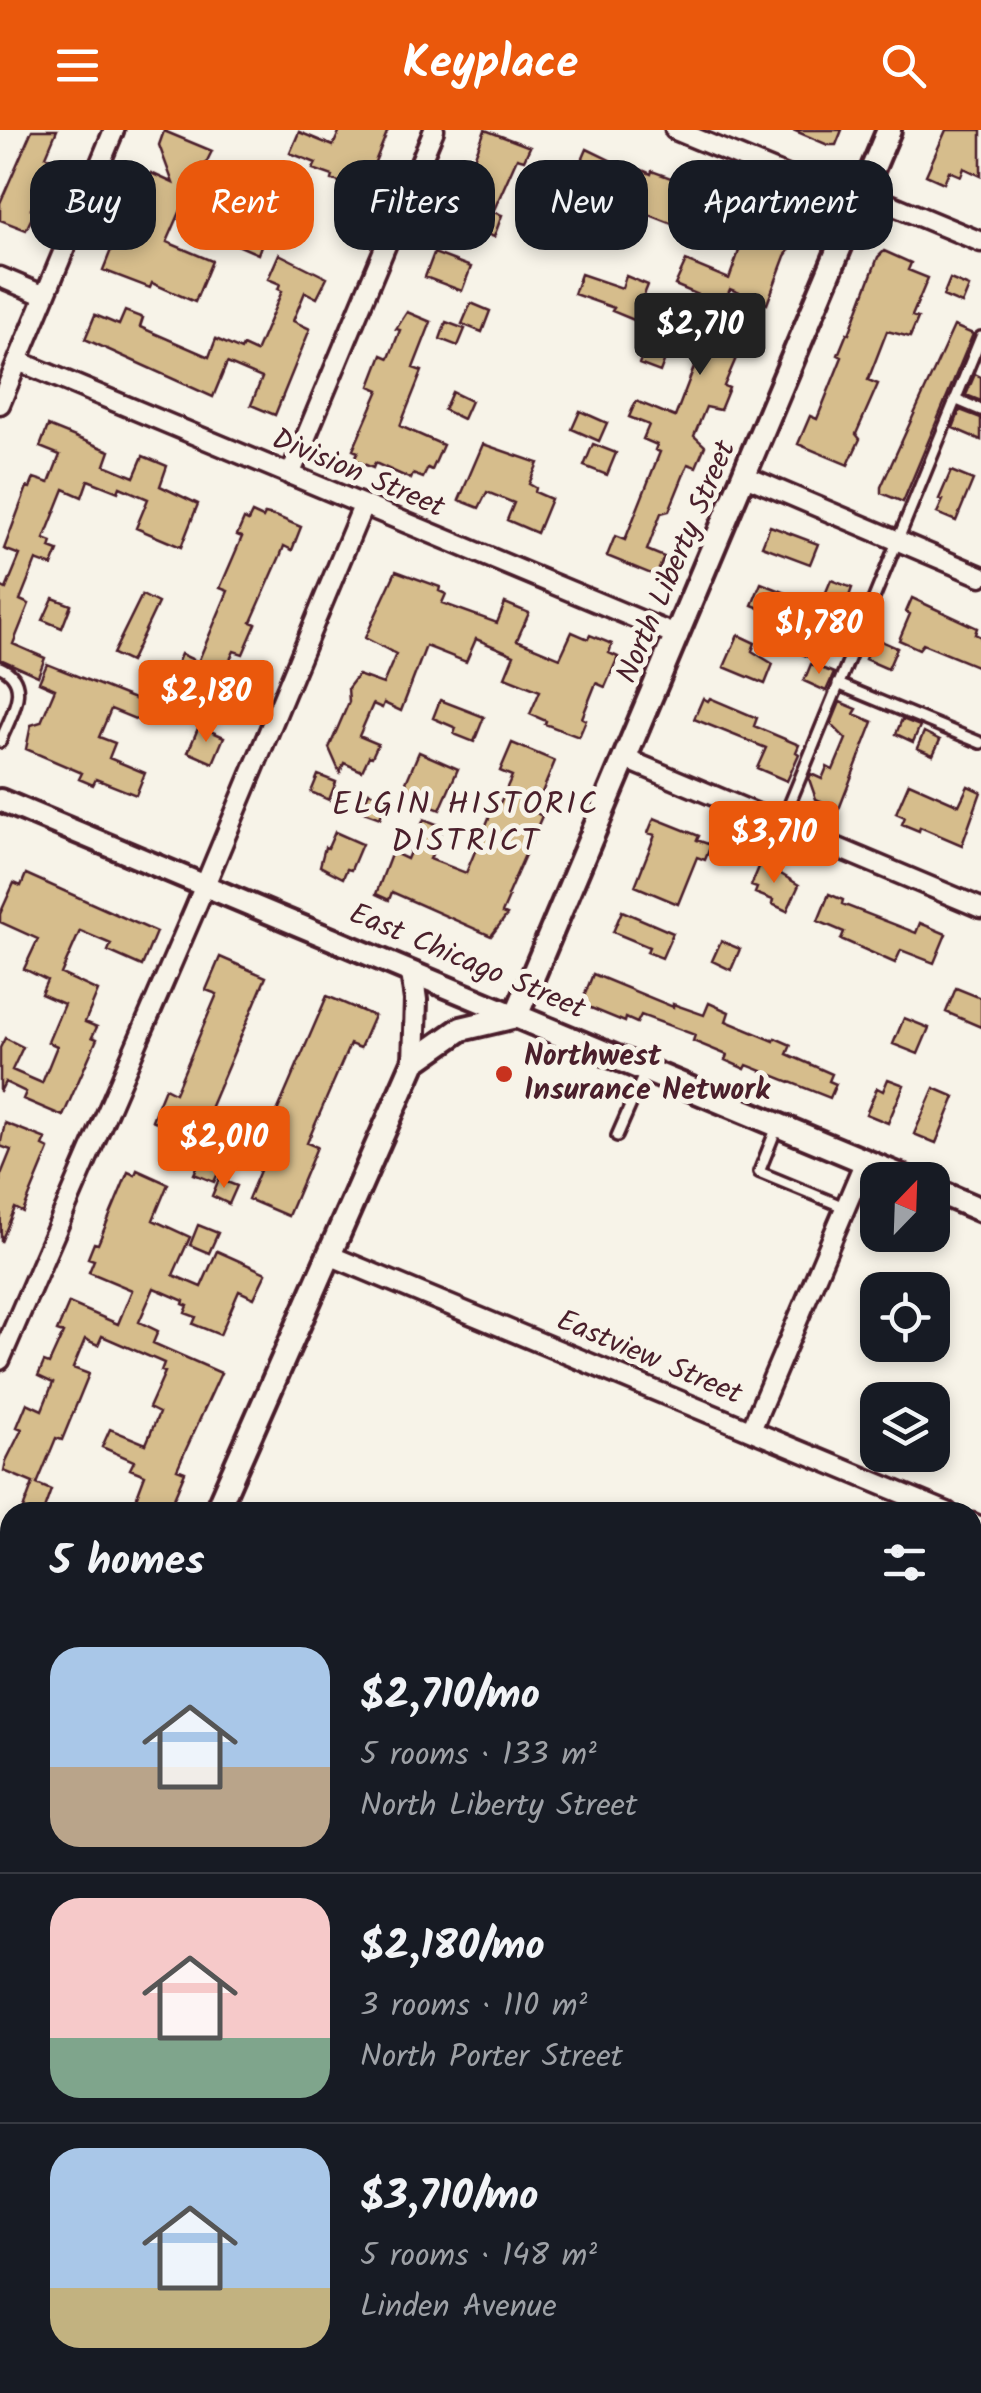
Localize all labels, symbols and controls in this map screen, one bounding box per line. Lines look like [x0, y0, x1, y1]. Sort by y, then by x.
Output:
text: Keyplace [403, 29, 578, 101]
icon: menu [50, 38, 105, 93]
icon: search [876, 38, 931, 93]
chip: Buy [30, 160, 156, 250]
chip: Rent [176, 160, 314, 250]
chip: Filters [334, 160, 495, 250]
chip: New [515, 160, 648, 250]
chip: Apartment [668, 160, 893, 250]
pin: $2,710 [619, 293, 781, 378]
text: $2,710 [656, 300, 744, 351]
street label: Division Street [264, 416, 452, 532]
street label: North Liberty Street [604, 433, 750, 691]
pin: $1,780 [738, 592, 900, 677]
text: $1,780 [775, 599, 863, 650]
pin: $2,180 [125, 660, 287, 745]
text: $2,180 [161, 667, 251, 718]
district label: ELGIN HISTORIC DISTRICT [332, 780, 600, 868]
pin: $3,710 [693, 801, 855, 886]
text: $3,710 [731, 808, 817, 859]
street label: East Chicago Street [341, 891, 593, 1034]
place label: Northwest Insurance Network [524, 1033, 771, 1115]
marker: Northwest Insurance Network [493, 1063, 515, 1085]
pin: $2,010 [143, 1106, 305, 1191]
text: $2,010 [180, 1113, 268, 1164]
north arrow [860, 1162, 950, 1252]
map controls [860, 1162, 950, 1472]
button: locate [860, 1272, 950, 1362]
street label: Eastview Street [549, 1297, 750, 1419]
button: layers [860, 1382, 950, 1472]
text: 5 homes [50, 1529, 205, 1596]
icon: filters [877, 1535, 932, 1590]
text: $2,710/mo [360, 1663, 540, 1730]
icon: home [130, 1687, 250, 1807]
text: 5 rooms · 133 m² [360, 1730, 597, 1781]
text: North Liberty Street [360, 1781, 637, 1832]
text: $2,180/mo [360, 1914, 545, 1981]
icon: home [130, 1938, 250, 2058]
text: 3 rooms · 110 m² [360, 1981, 587, 2032]
text: North Porter Street [360, 2032, 623, 2083]
text: $3,710/mo [360, 2164, 538, 2231]
icon: home [130, 2188, 250, 2308]
text: 5 rooms · 148 m² [360, 2231, 597, 2282]
text: Linden Avenue [360, 2282, 557, 2333]

